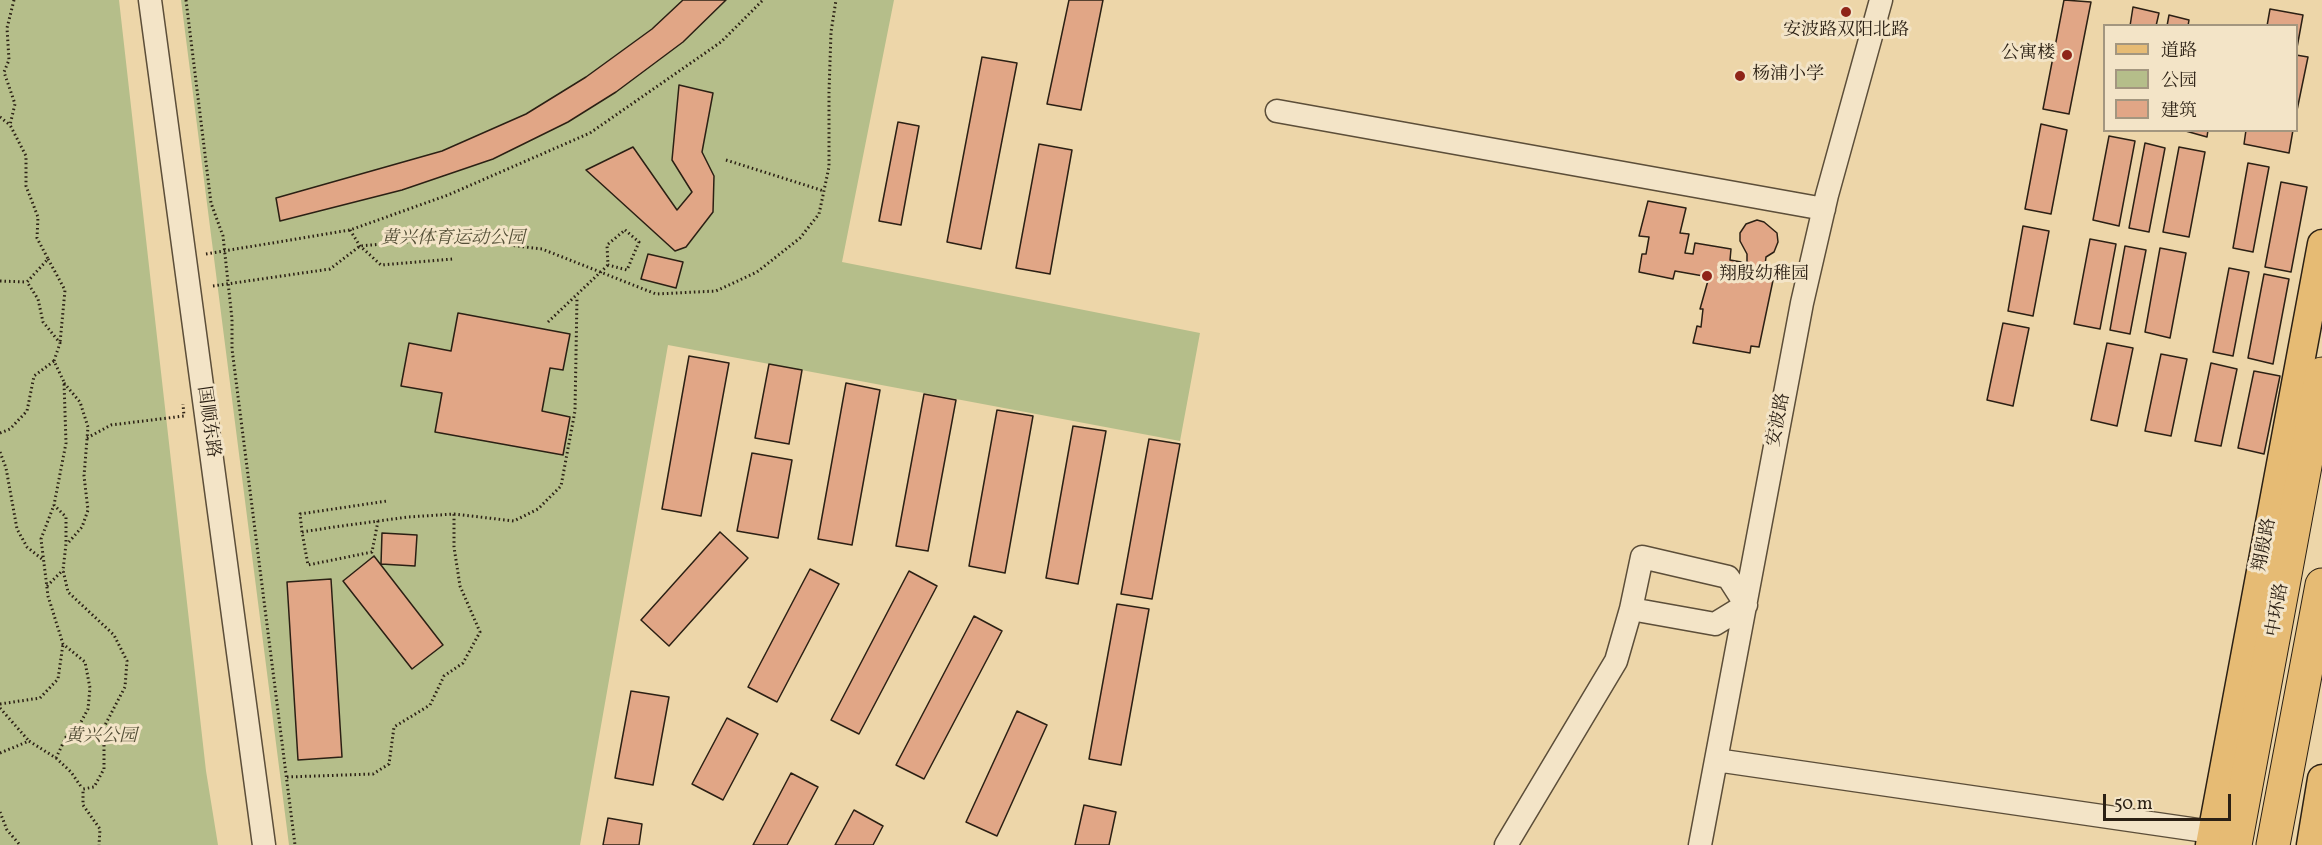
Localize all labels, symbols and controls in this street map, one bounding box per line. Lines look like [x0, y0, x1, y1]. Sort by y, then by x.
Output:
marker: 安波路双阳北路 [1839, 5, 1853, 19]
place label: 安波路双阳北路 [1783, 21, 1909, 43]
legend [2103, 24, 2298, 132]
text: 道路 [2161, 39, 2197, 64]
place label: 公寓楼 [2001, 44, 2055, 66]
marker: 公寓楼 [2060, 48, 2074, 62]
place label: 杨浦小学 [1752, 65, 1824, 87]
marker: 杨浦小学 [1733, 69, 1747, 83]
text: 公园 [2161, 69, 2197, 94]
text: 建筑 [2161, 99, 2197, 124]
park label: 黄兴体育运动公园 [381, 229, 525, 251]
place label: 翔殷幼稚园 [1719, 265, 1809, 287]
marker: 翔殷幼稚园 [1700, 269, 1714, 283]
street label: 国顺东路 [191, 385, 223, 459]
street label: 安波路 [1764, 391, 1796, 449]
street label: 翔殷路 [2250, 516, 2282, 574]
street label: 中环路 [2264, 582, 2294, 638]
park label: 黄兴公园 [65, 727, 137, 749]
scale bar [2106, 782, 2234, 820]
text: 50 m [2114, 792, 2153, 817]

